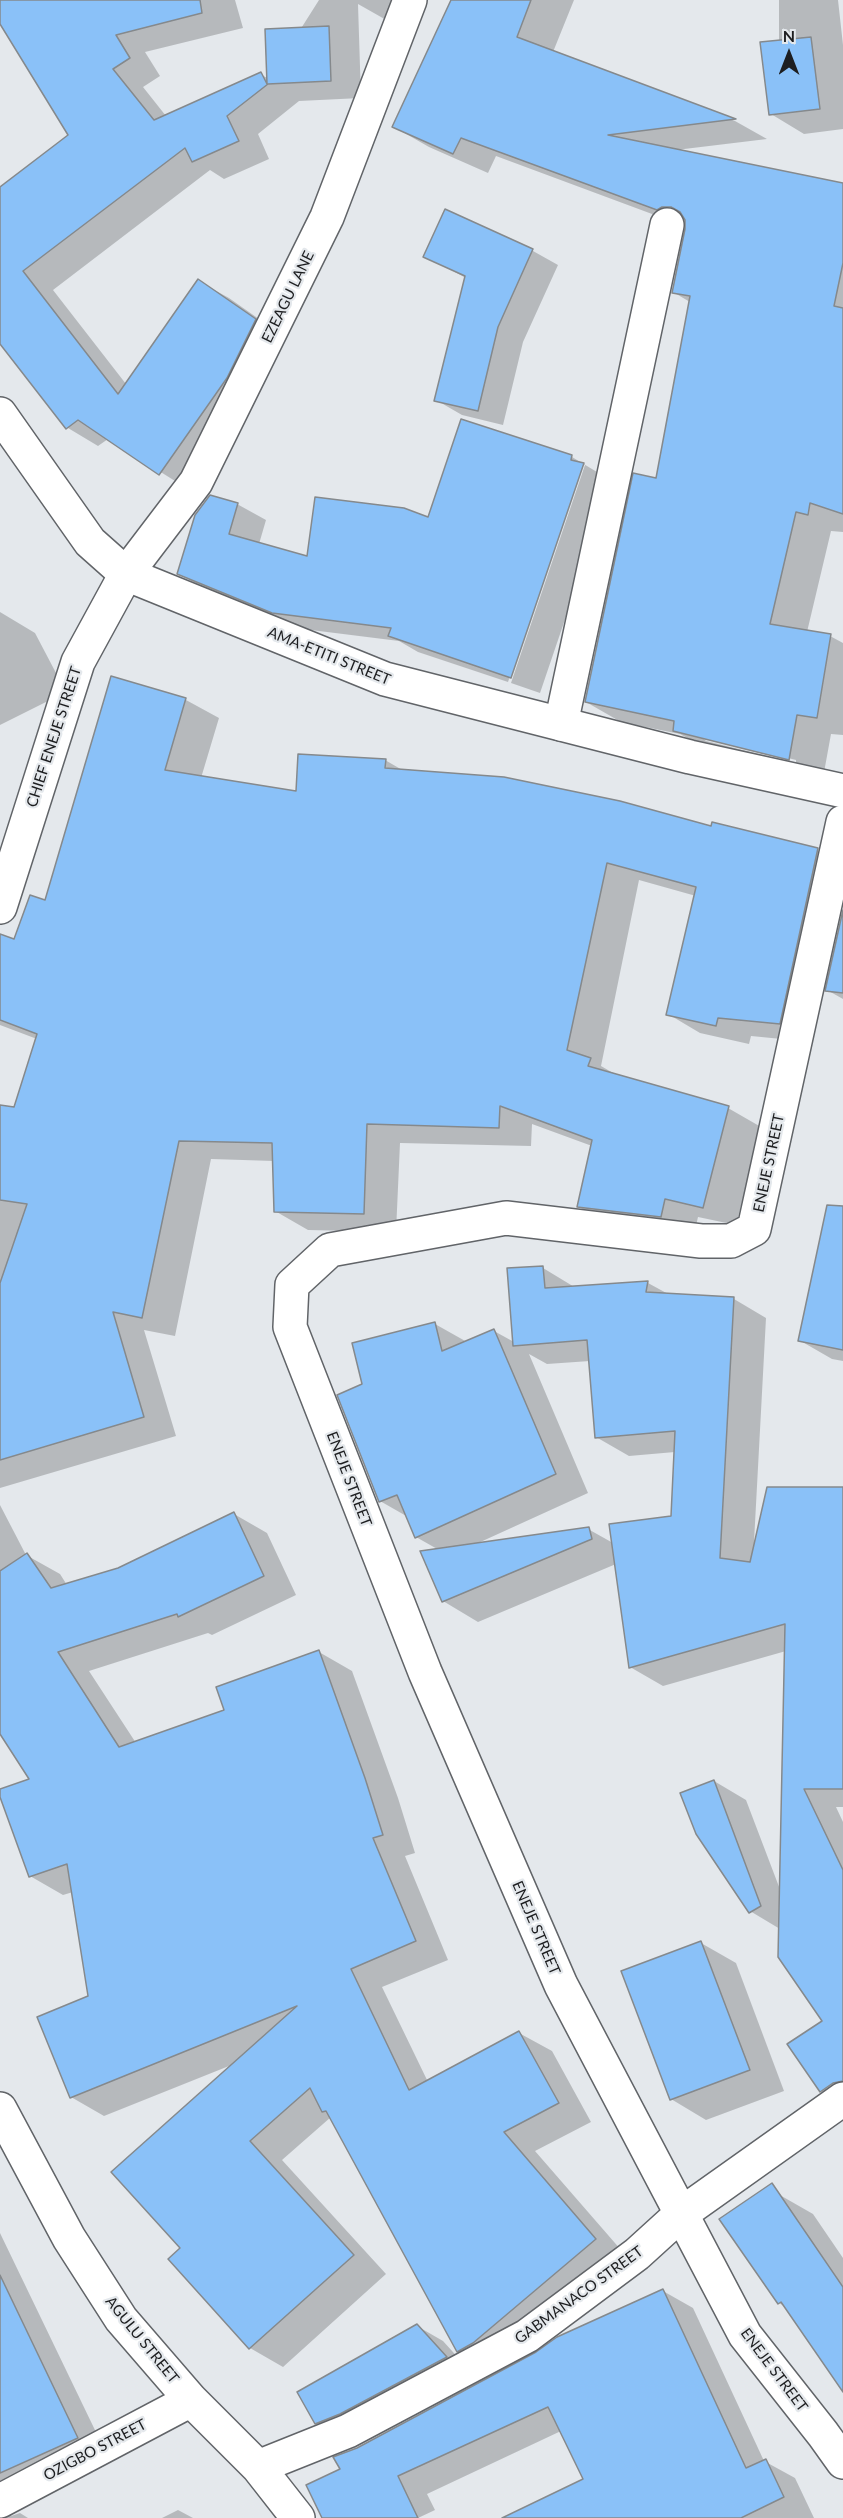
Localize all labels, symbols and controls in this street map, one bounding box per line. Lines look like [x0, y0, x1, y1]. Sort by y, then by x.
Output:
north arrow [759, 24, 819, 84]
text: N [783, 26, 795, 45]
street label: EZEAGU LANE [258, 248, 318, 346]
street label: AMA-ETITI STREET [265, 623, 393, 689]
street label: CHIEF ENEJE STREET [23, 664, 85, 810]
street label: ENEJE STREET [750, 1112, 788, 1214]
street label: ENEJE STREET [323, 1429, 375, 1529]
street label: ENEJE STREET [508, 1878, 564, 1978]
street label: GABMANACO STREET [511, 2242, 647, 2348]
street label: AGULU STREET [101, 2293, 183, 2387]
street label: ENEJE STREET [737, 2325, 811, 2415]
street label: OZIGBO STREET [40, 2415, 150, 2485]

